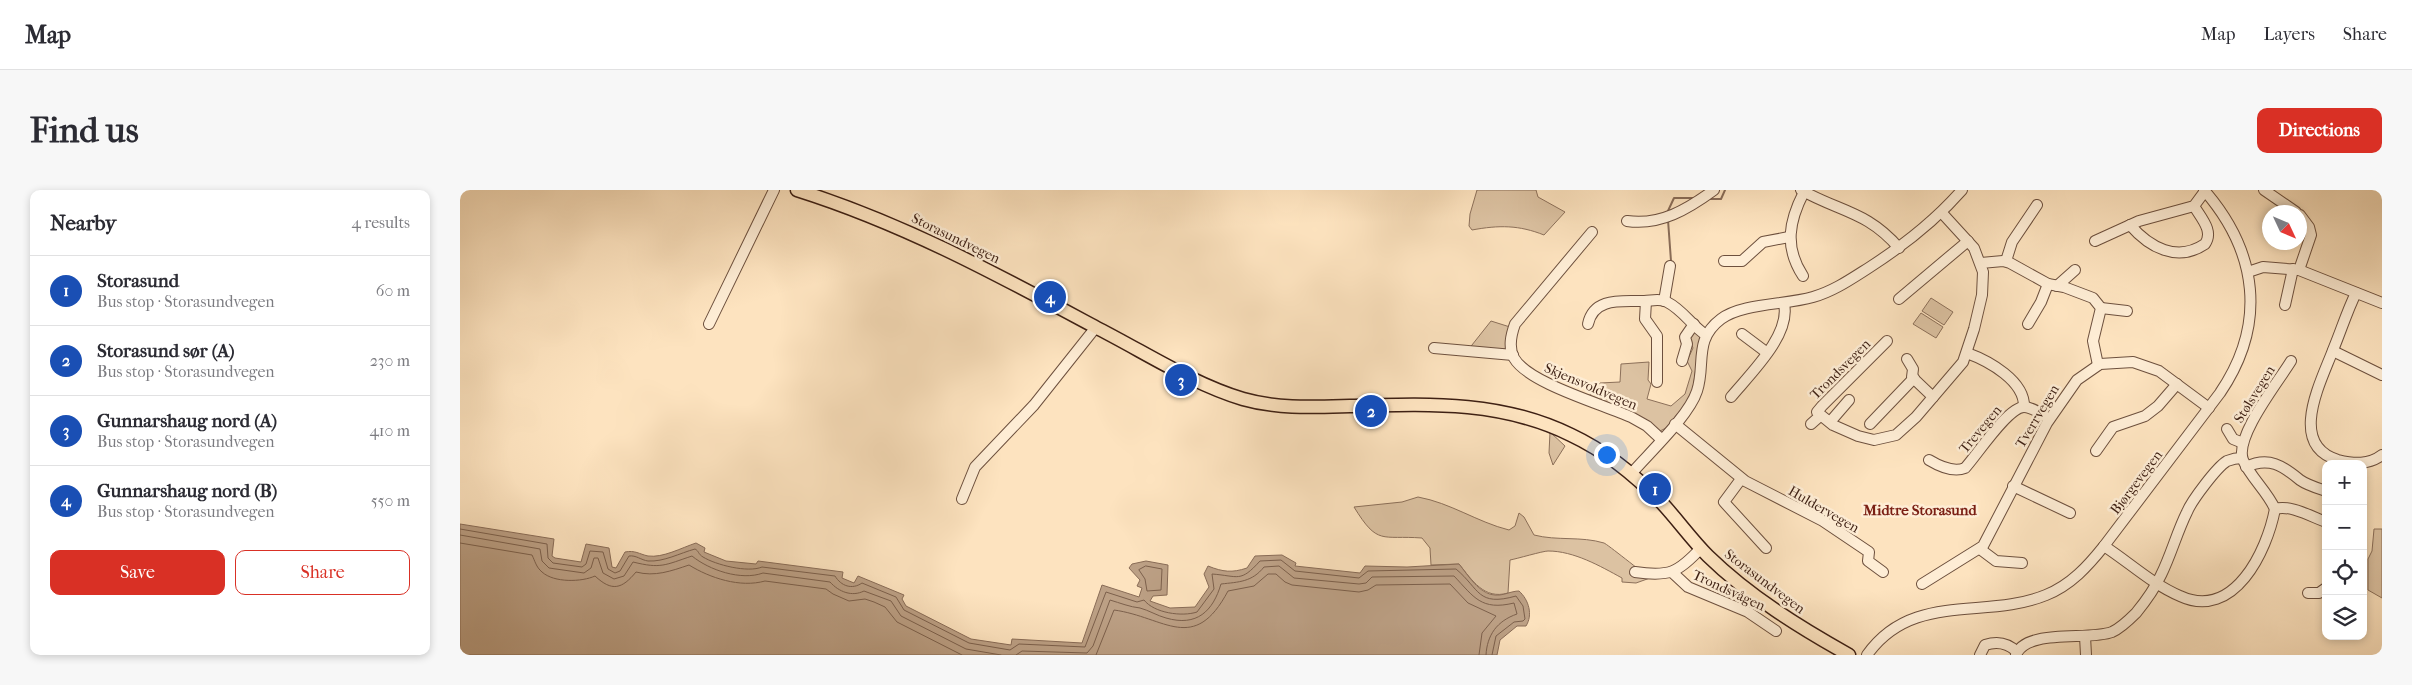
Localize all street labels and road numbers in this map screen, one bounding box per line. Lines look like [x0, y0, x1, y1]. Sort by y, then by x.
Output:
street label: Storasundvegen [909, 210, 1003, 267]
street label: Trondsvegen [1807, 336, 1874, 403]
street label: Skjensvoldvegen [1542, 359, 1640, 414]
street label: Stølsvegen [2230, 362, 2279, 426]
street label: Tverrvegen [2012, 381, 2063, 451]
street label: Trevegen [1955, 402, 2005, 457]
street label: Bjørgevegen [2107, 447, 2166, 518]
street label: Huldervegen [1785, 482, 1862, 537]
street label: Storasundvegen [1721, 546, 1808, 617]
street label: Trondsvågen [1690, 566, 1768, 615]

